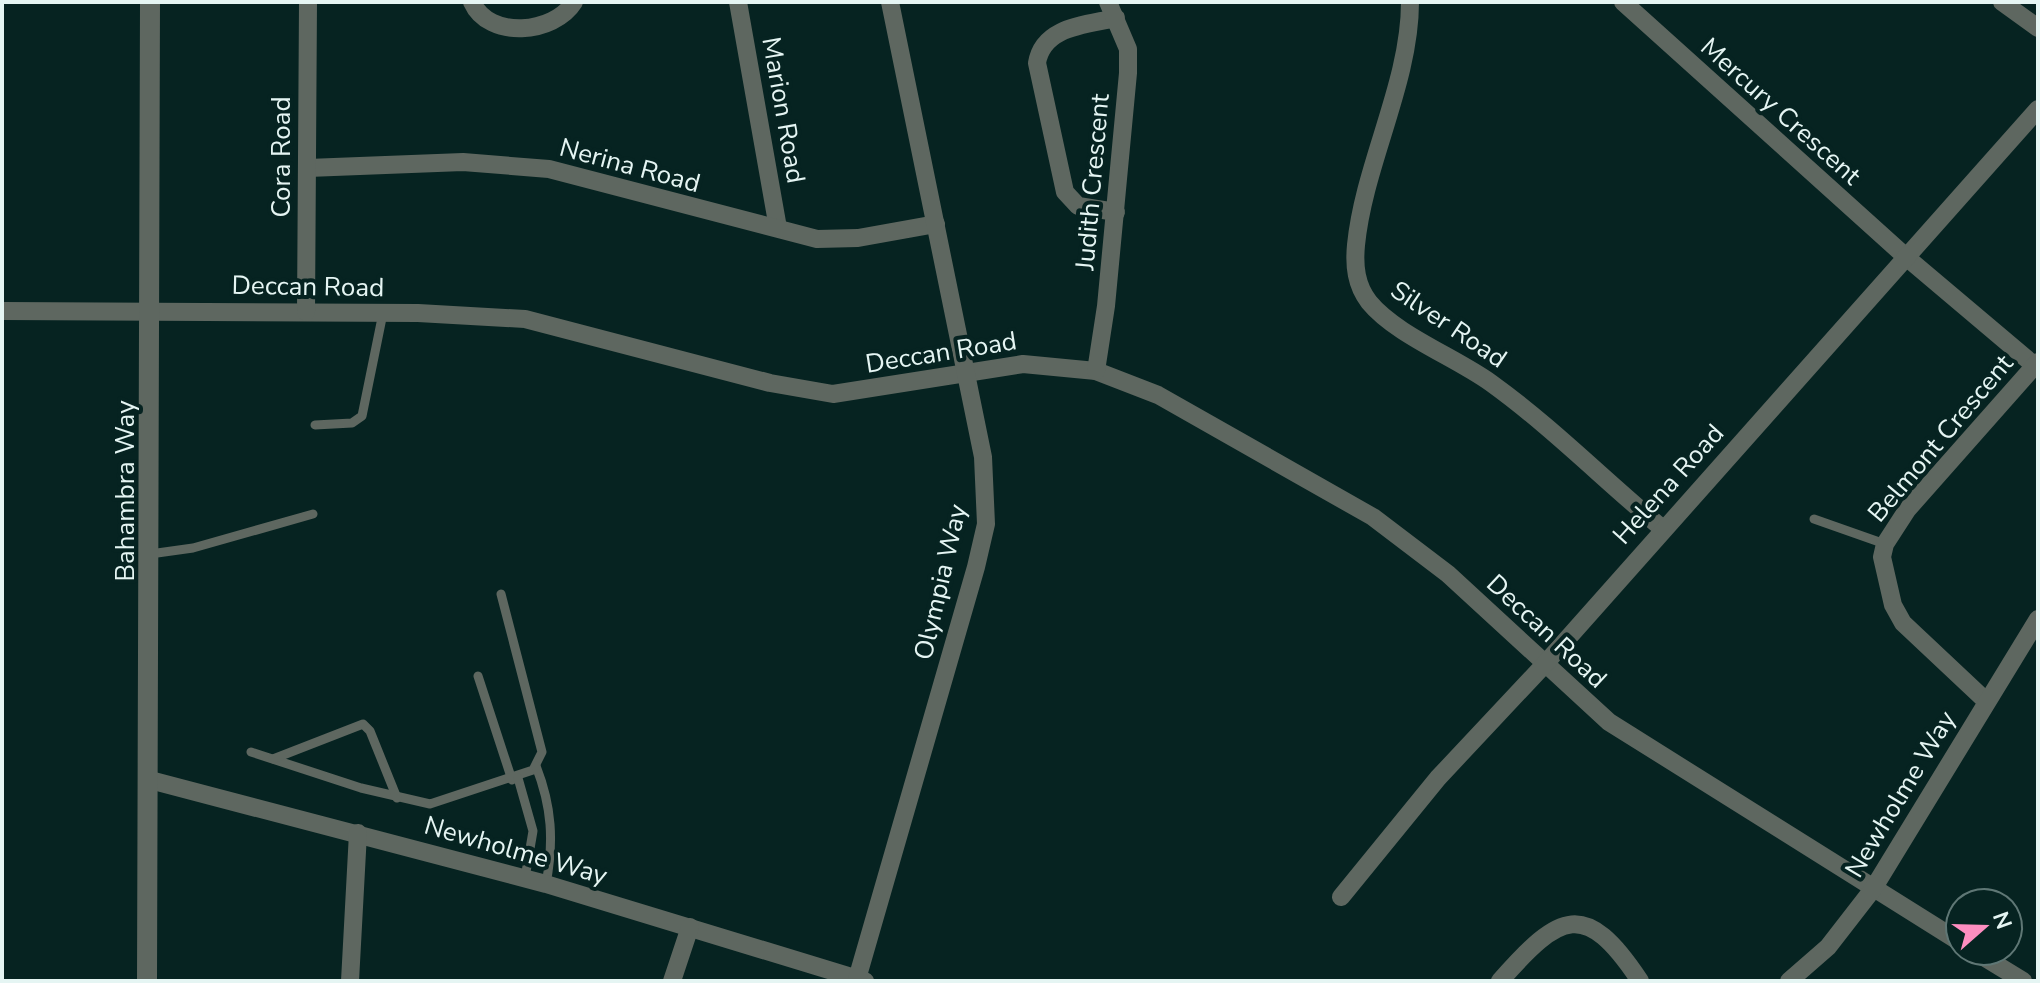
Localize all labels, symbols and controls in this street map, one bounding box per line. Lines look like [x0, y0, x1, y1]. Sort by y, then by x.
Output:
street label: Mercury Crescent [1693, 30, 1869, 193]
street label: Marion Road [753, 34, 814, 186]
street label: Judith Crescent [1067, 91, 1118, 273]
street label: Cora Road [264, 96, 299, 218]
street label: Nerina Road [556, 130, 704, 201]
street label: Deccan Road [231, 268, 385, 305]
street label: Silver Road [1384, 273, 1514, 376]
street label: Deccan Road [863, 323, 1019, 382]
street label: Belmont Crescent [1860, 346, 2021, 530]
street label: Bahambra Way [108, 400, 143, 582]
street label: Helena Road [1605, 417, 1732, 552]
street label: Olympia Way [906, 500, 976, 663]
street label: Deccan Road [1479, 567, 1614, 696]
street label: Newholme Way [1837, 704, 1964, 884]
street label: Newholme Way [420, 808, 612, 893]
north arrow [1944, 887, 2024, 967]
text: N [1985, 908, 2019, 933]

